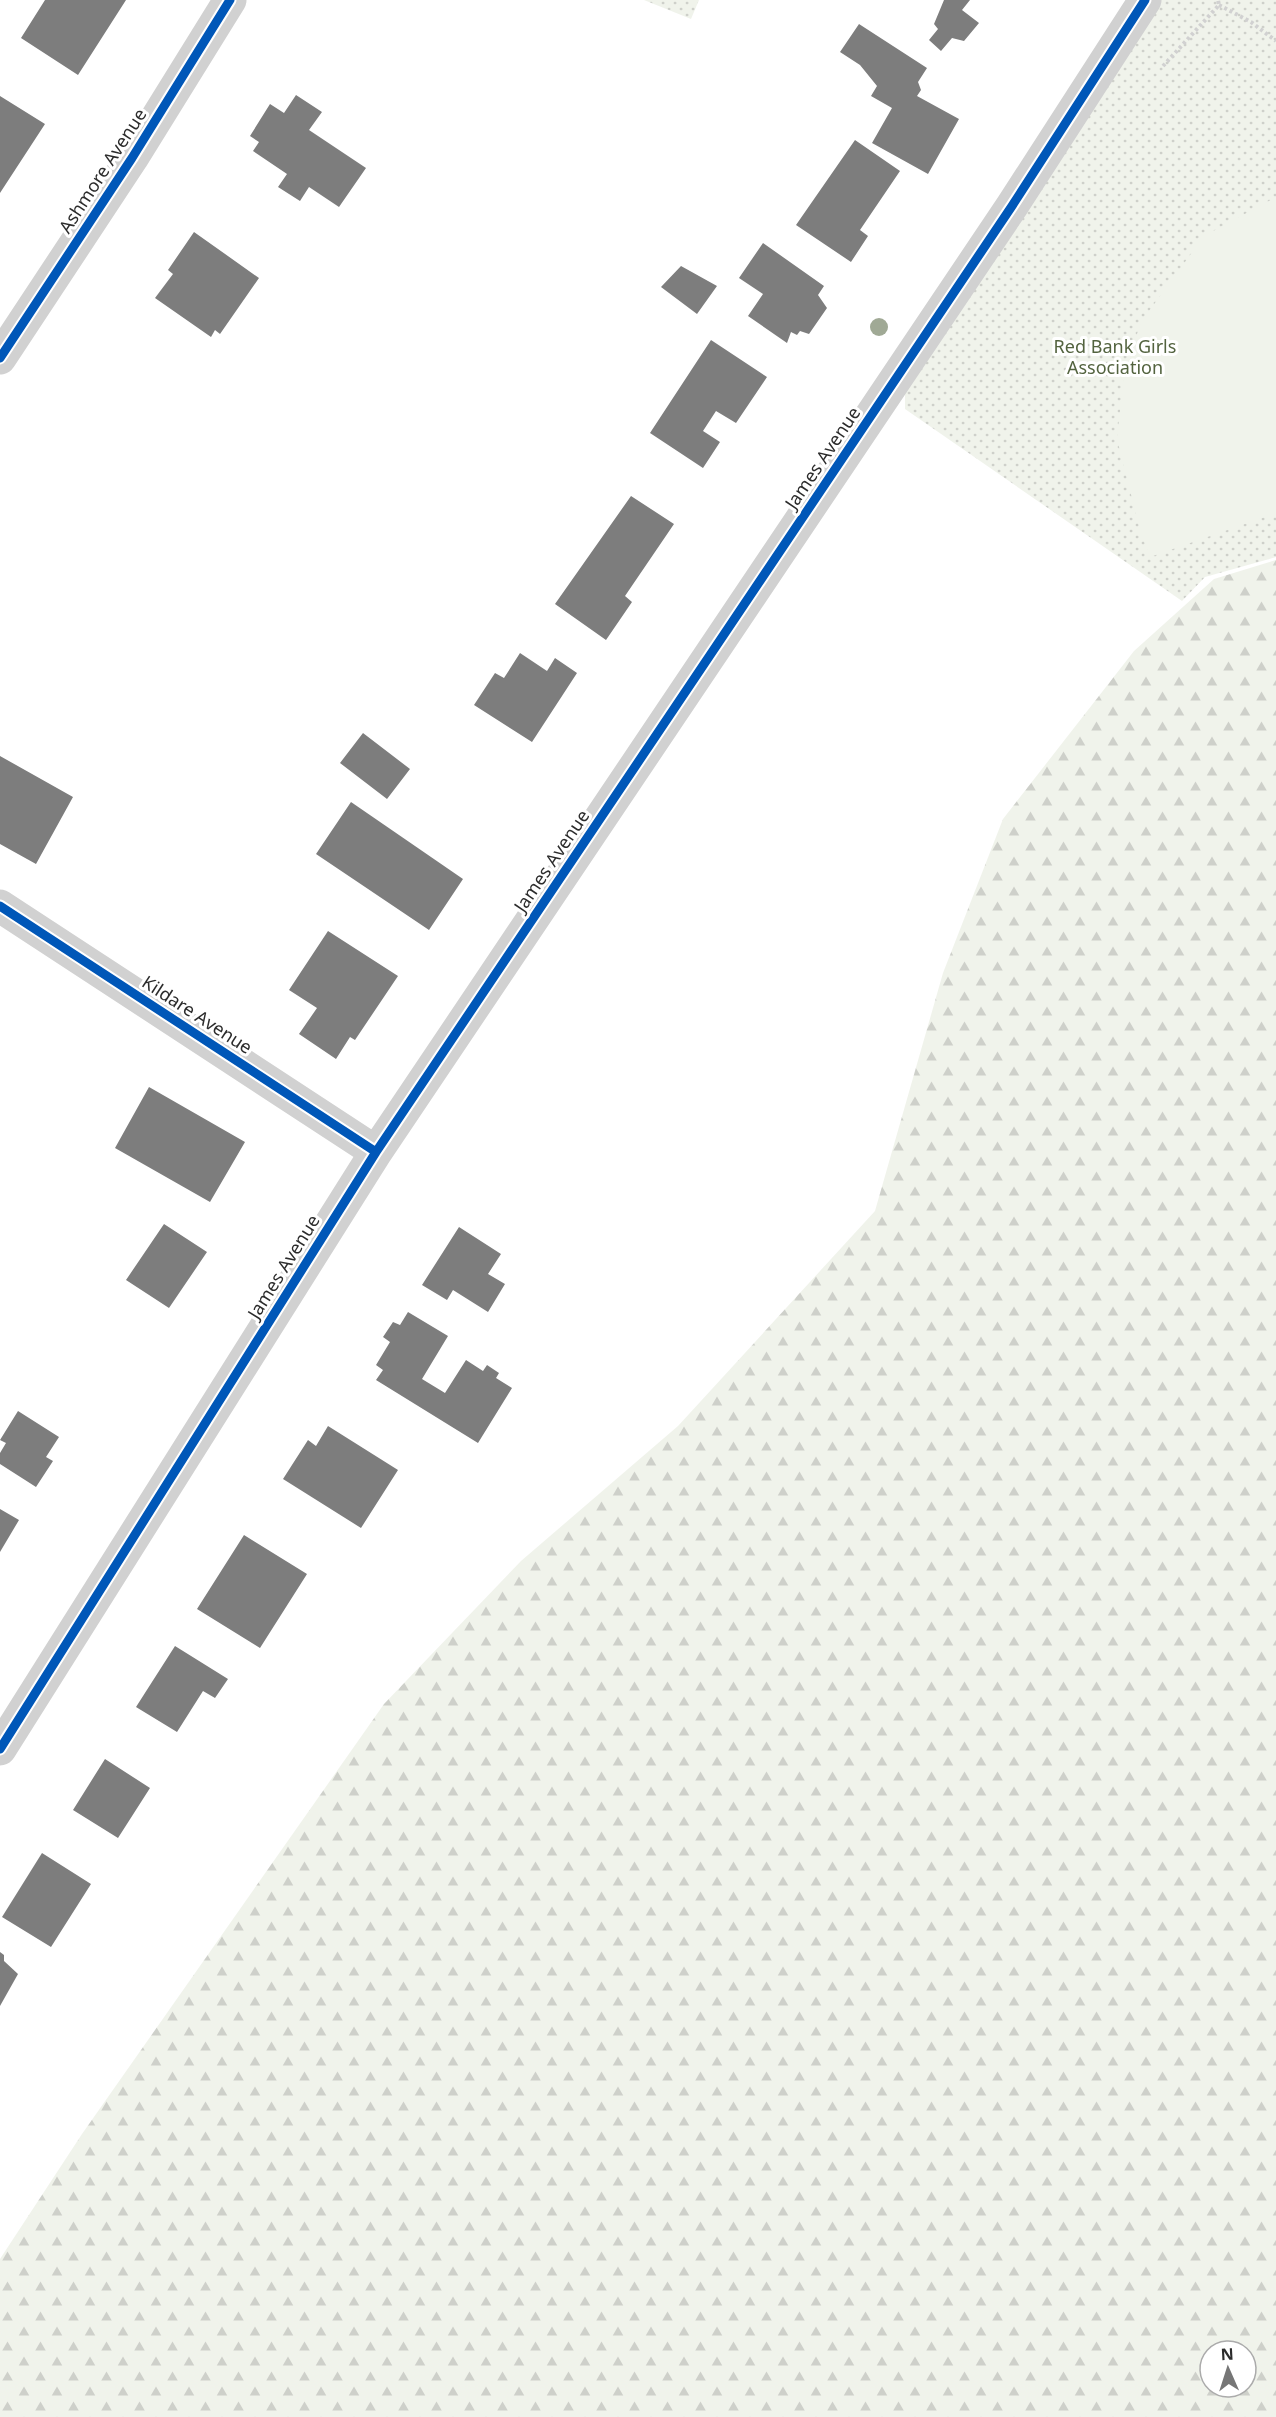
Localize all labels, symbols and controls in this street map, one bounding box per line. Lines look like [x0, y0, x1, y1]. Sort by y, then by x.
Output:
street label: Ashmore Avenue [53, 104, 151, 237]
park label: Red Bank Girls Association [1054, 334, 1176, 379]
street label: James Avenue [778, 402, 865, 515]
street label: James Avenue [507, 805, 594, 918]
street label: Kildare Avenue [138, 970, 257, 1059]
street label: James Avenue [241, 1210, 325, 1325]
north arrow [1198, 2339, 1258, 2399]
text: N [1220, 2343, 1234, 2365]

